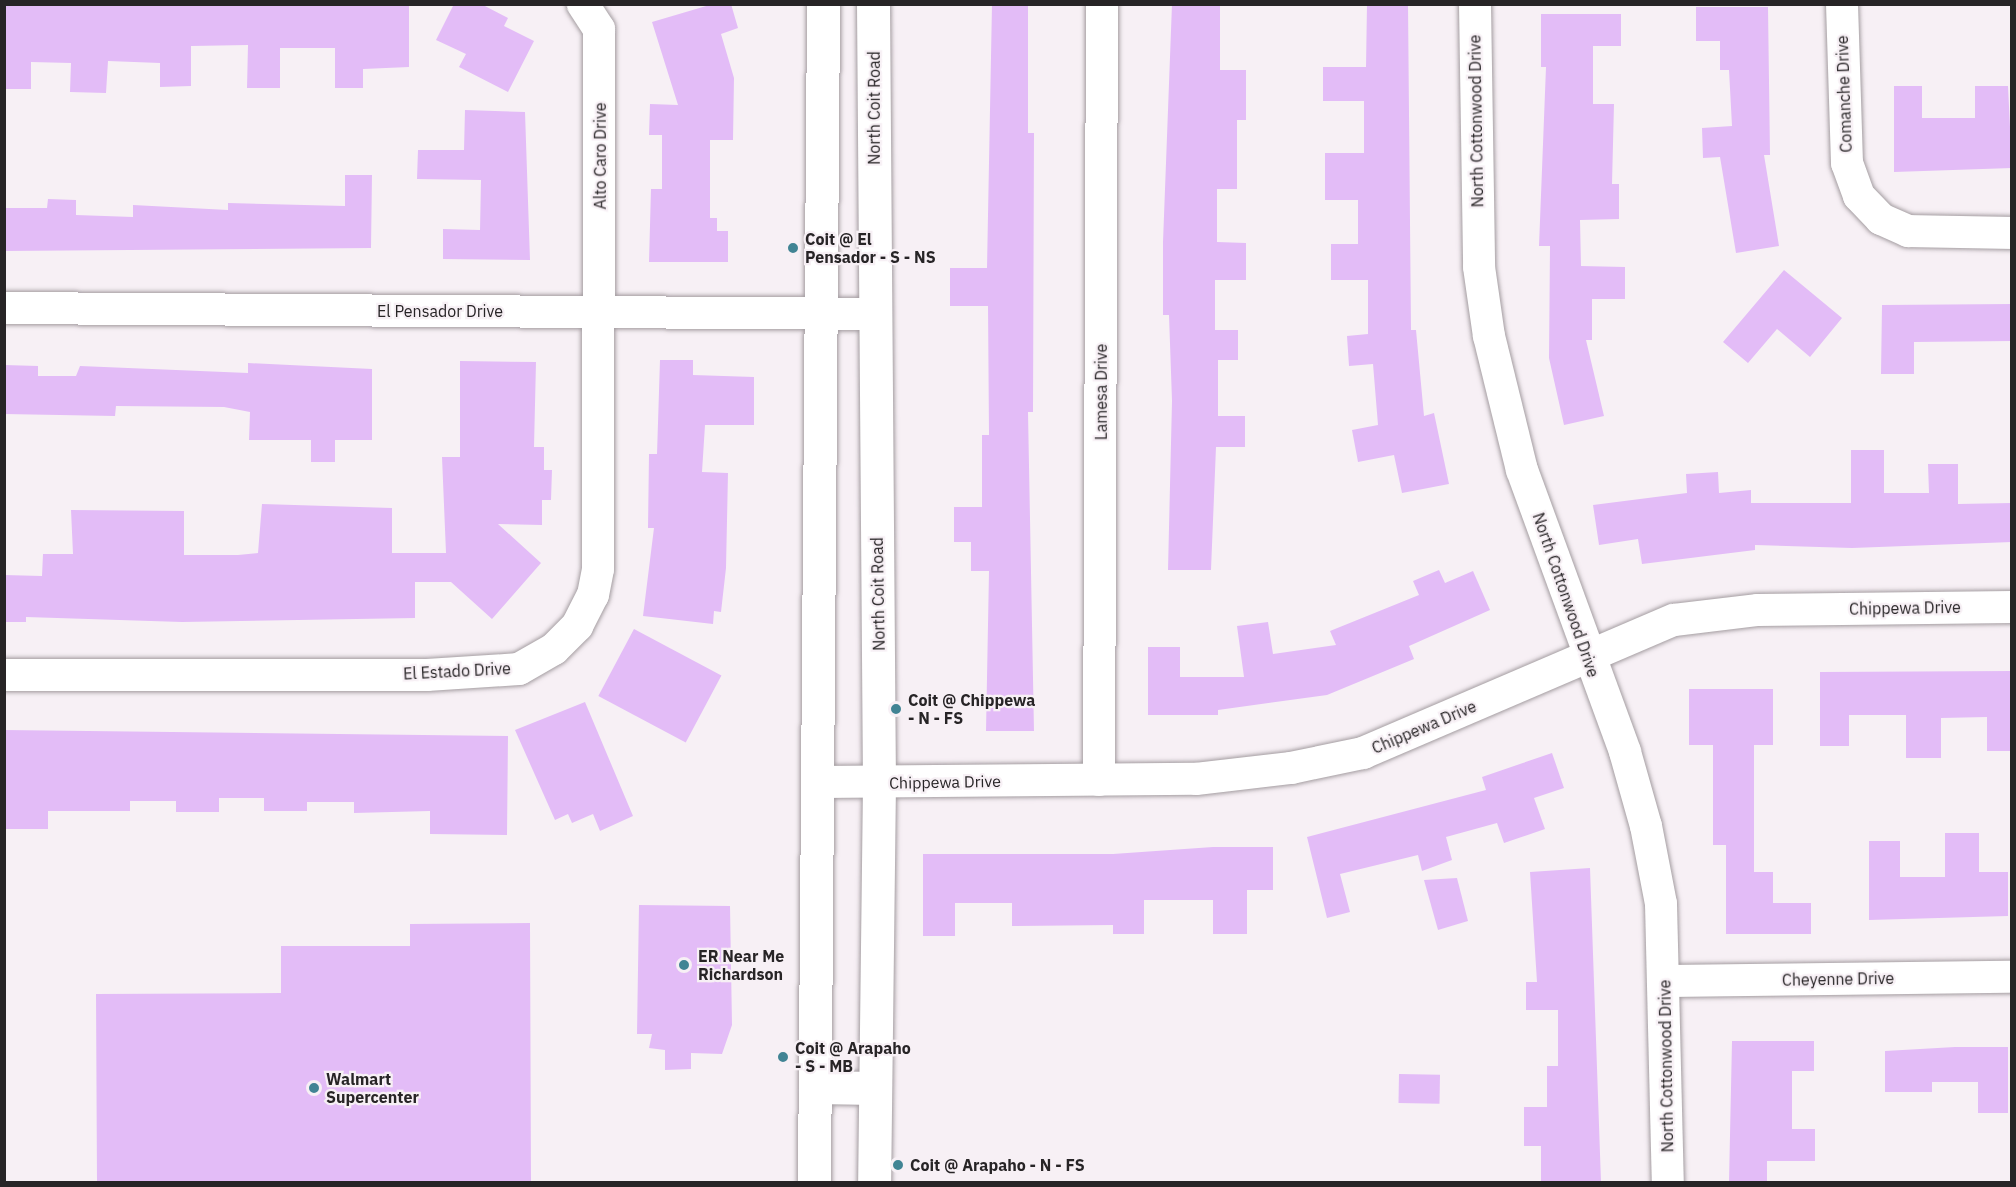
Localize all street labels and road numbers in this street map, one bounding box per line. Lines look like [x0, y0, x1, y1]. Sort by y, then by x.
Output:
street label: North Cottonwood Drive [1465, 34, 1487, 208]
street label: Comanche Drive [1832, 35, 1856, 153]
street label: North Coit Road [864, 51, 884, 165]
street label: Alto Caro Drive [590, 103, 610, 209]
street label: El Pensador Drive [377, 301, 503, 321]
street label: Lamesa Drive [1091, 344, 1111, 440]
street label: North Cottonwood Drive [1529, 510, 1603, 680]
street label: North Coit Road [867, 537, 889, 651]
street label: Chippewa Drive [1849, 597, 1961, 619]
street label: El Estado Drive [403, 659, 511, 683]
street label: Chippewa Drive [1369, 696, 1479, 758]
street label: Chippewa Drive [889, 771, 1001, 793]
street label: Cheyenne Drive [1782, 968, 1894, 990]
street label: North Cottonwood Drive [1655, 979, 1677, 1153]

